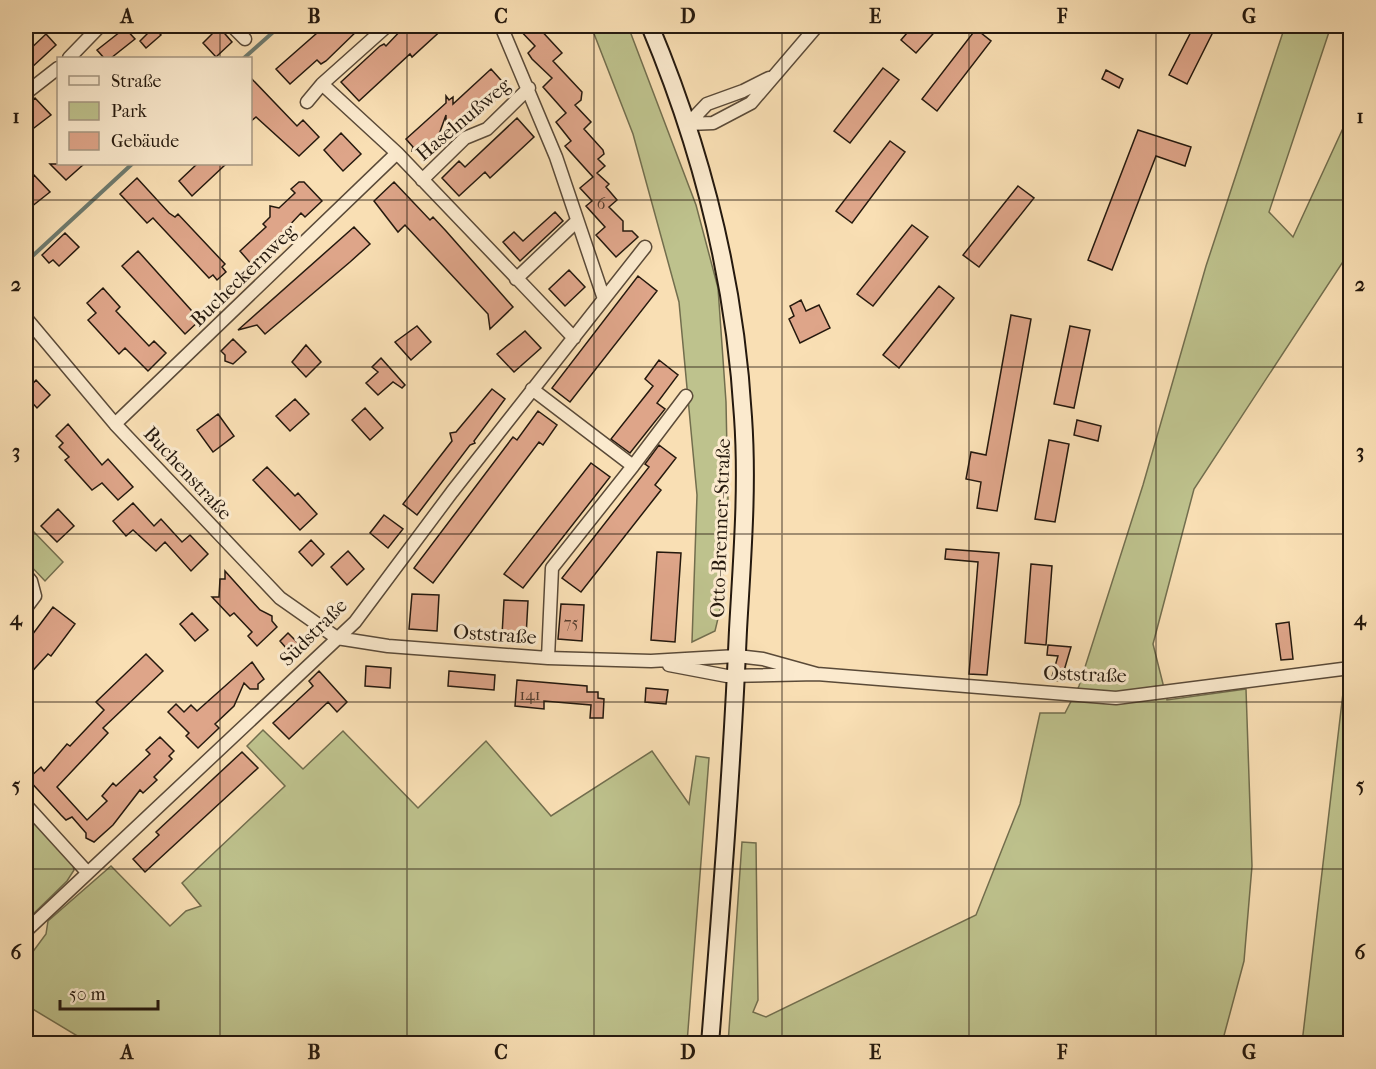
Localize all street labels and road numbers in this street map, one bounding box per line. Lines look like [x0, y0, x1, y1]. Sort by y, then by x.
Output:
street label: Haselnußweg [411, 73, 515, 166]
street label: Bucheckernweg [186, 219, 301, 331]
street label: Buchenstraße [139, 422, 237, 525]
street label: Otto-Brenner-Straße [706, 438, 735, 618]
street label: Südstraße [275, 594, 352, 671]
street label: Oststraße [453, 620, 538, 649]
street label: Oststraße [1043, 662, 1127, 687]

